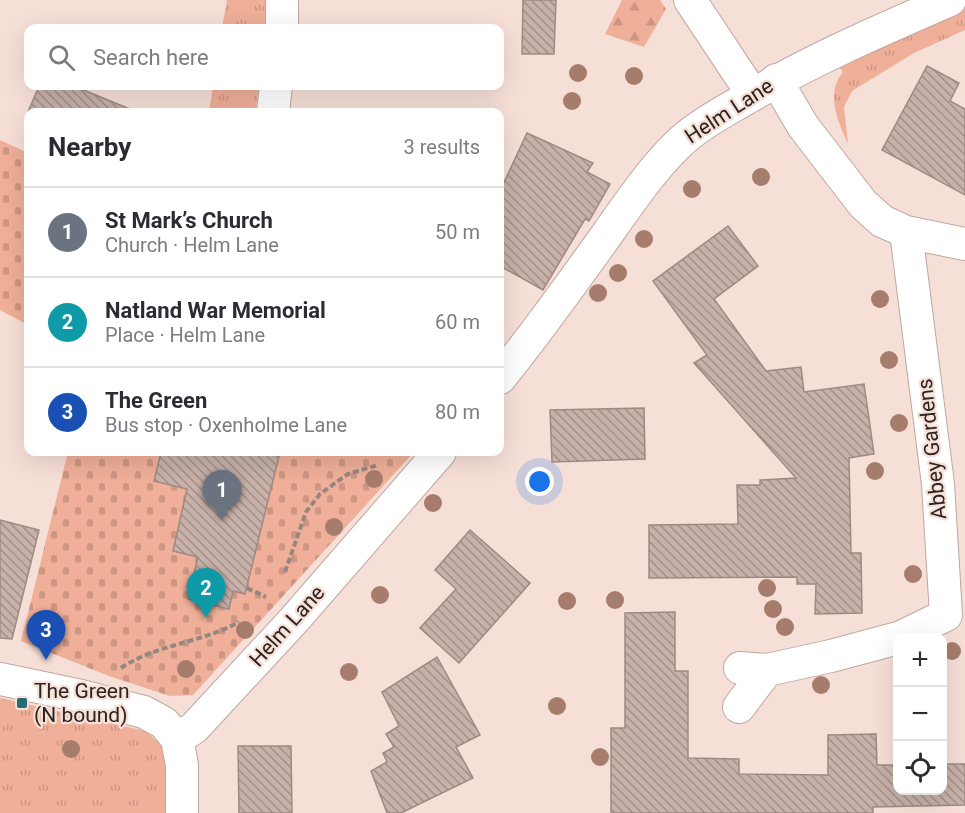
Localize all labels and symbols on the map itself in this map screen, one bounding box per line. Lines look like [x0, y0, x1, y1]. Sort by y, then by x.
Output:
street label: Helm Lane [680, 74, 778, 148]
street label: Abbey Gardens [913, 377, 951, 521]
your location [525, 467, 554, 496]
pin: 1 [202, 470, 242, 520]
pin: 2 [186, 568, 226, 618]
street label: Helm Lane [245, 581, 329, 671]
pin: 3 [26, 610, 66, 660]
place label: The Green (N bound) [34, 679, 130, 727]
marker: The Green (N bound) [15, 696, 29, 710]

